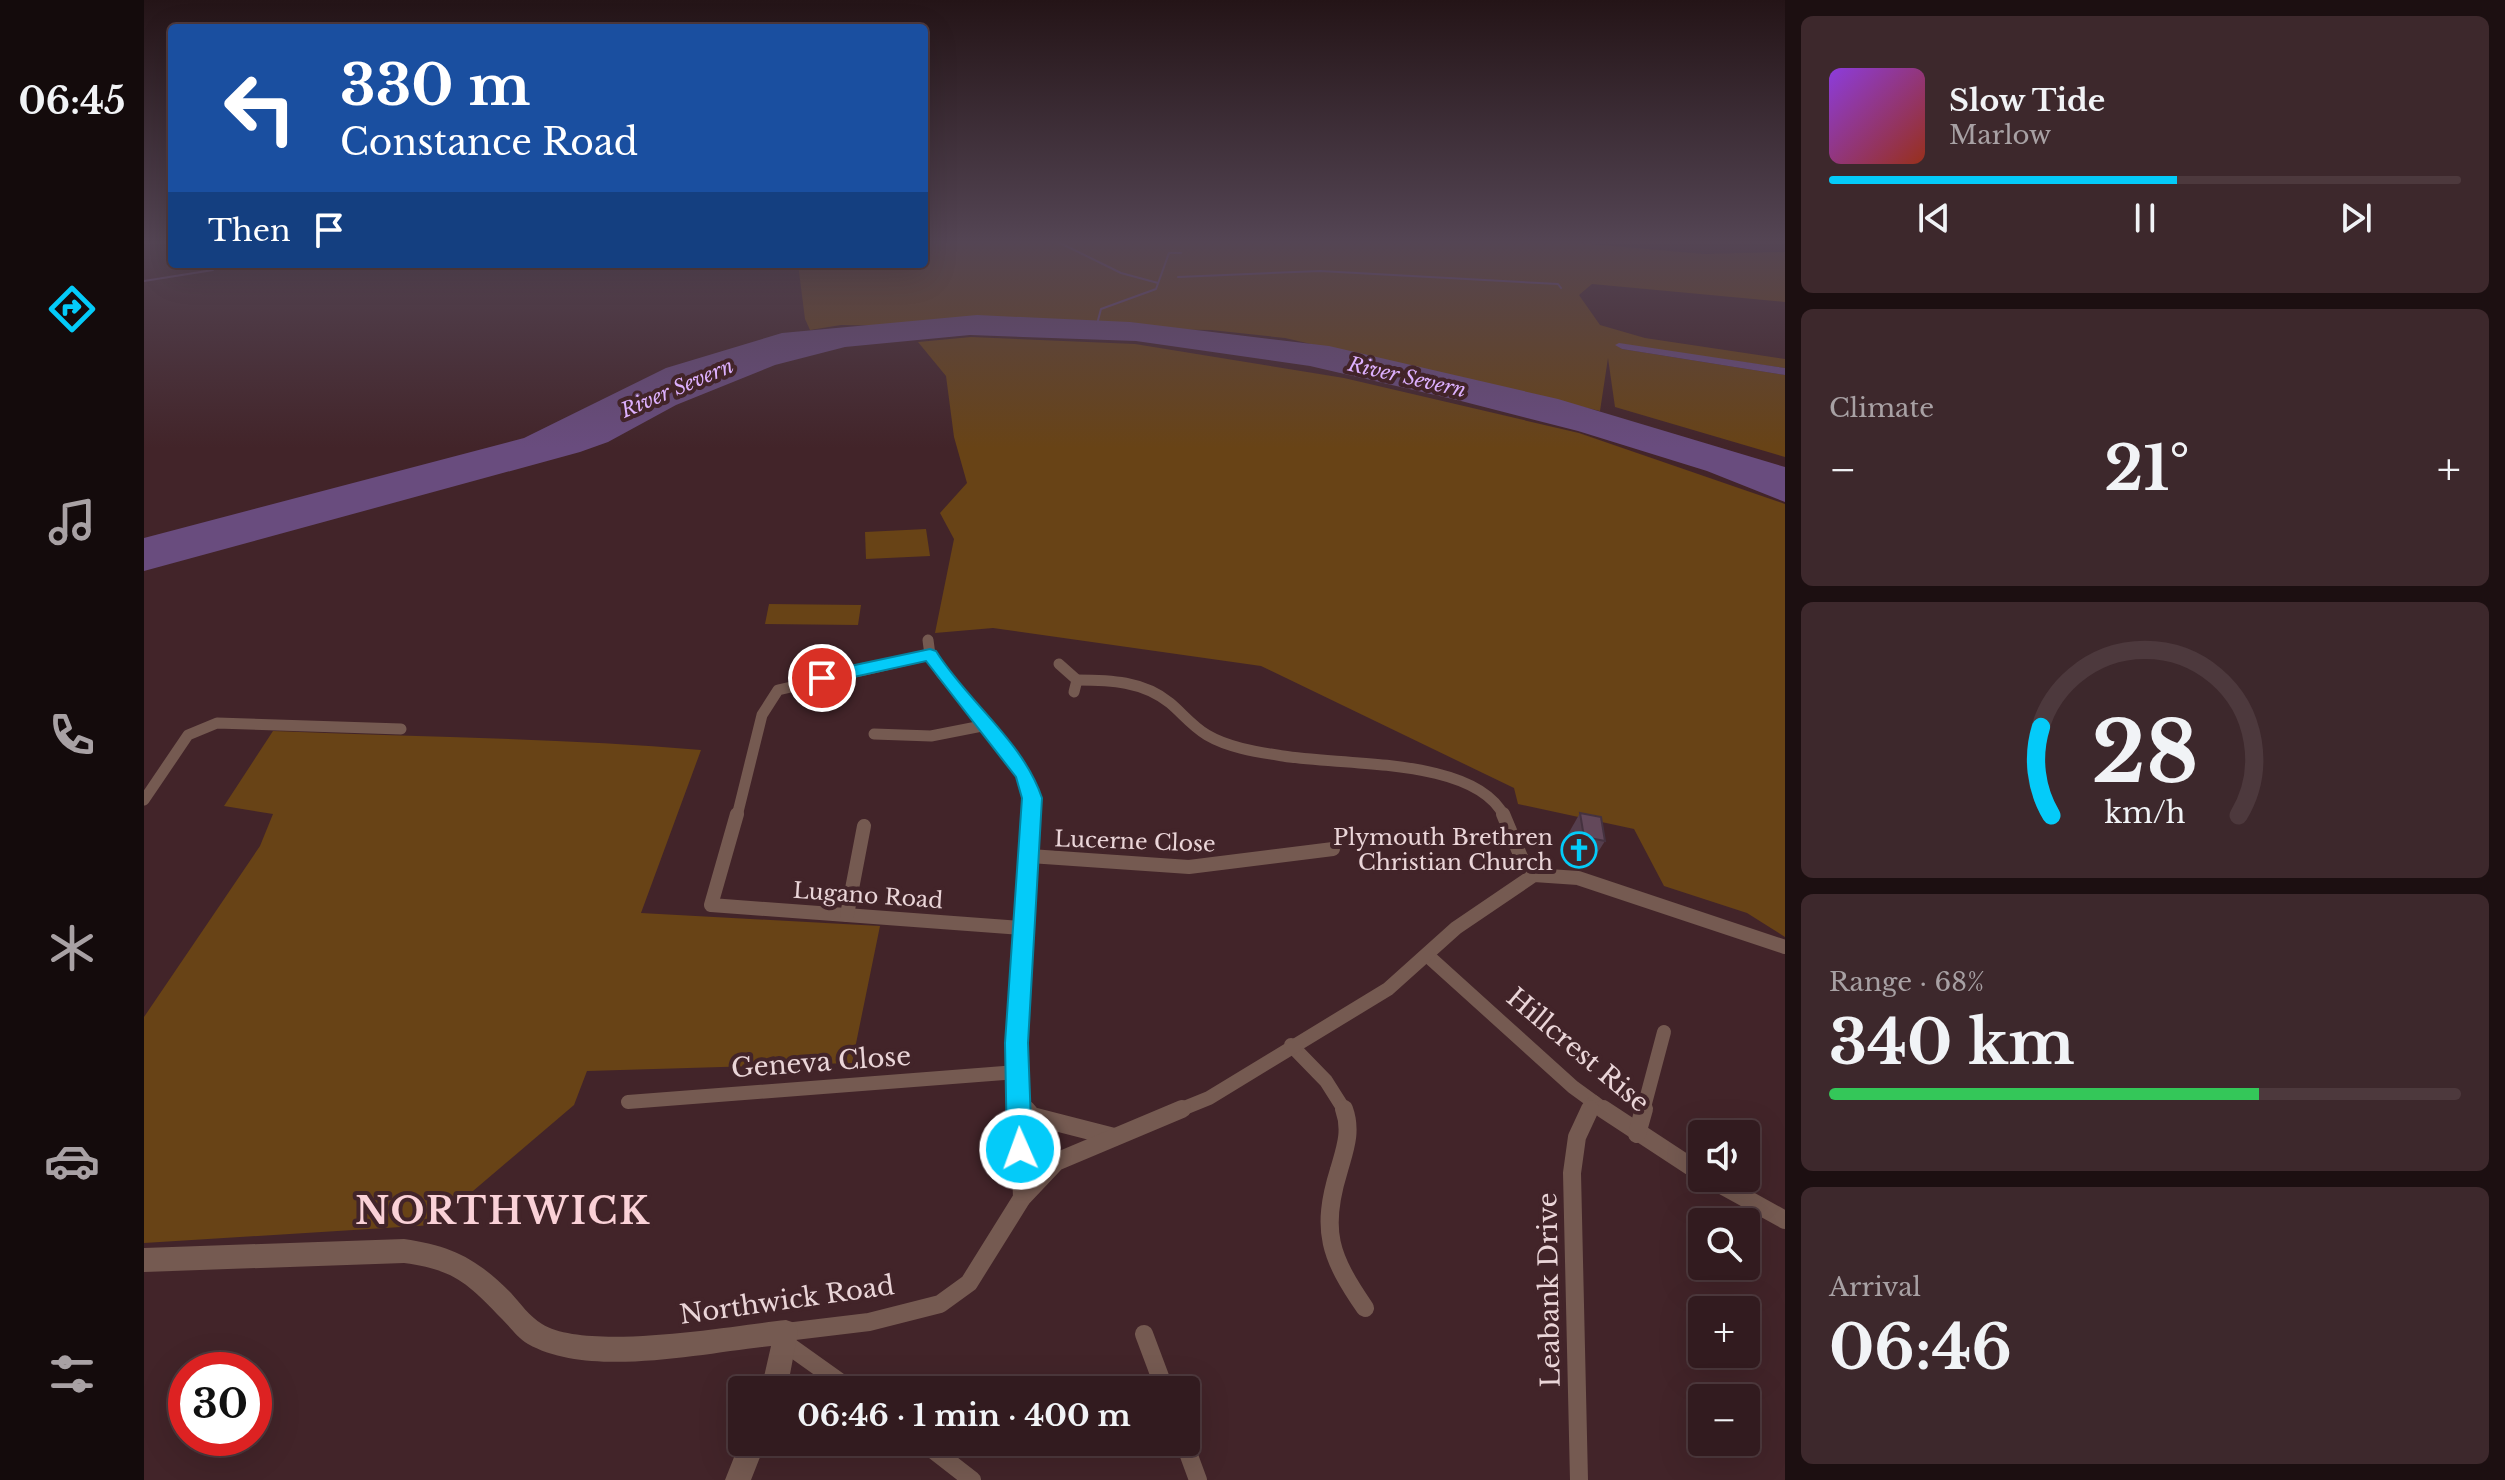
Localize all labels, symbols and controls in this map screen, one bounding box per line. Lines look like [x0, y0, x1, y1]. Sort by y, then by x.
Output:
text: 330 m [340, 51, 530, 120]
icon: left [208, 56, 312, 160]
text: 06:45 [19, 79, 126, 124]
text: Slow Tide [1949, 82, 2105, 119]
text: Marlow [1949, 119, 2051, 151]
text: Constance Road [340, 120, 638, 165]
icon: previous [1912, 196, 1956, 240]
icon: pause [2123, 196, 2167, 240]
icon: next [2334, 196, 2378, 240]
icon: arrive [307, 208, 351, 252]
text: Then [208, 212, 291, 249]
icon: directions [44, 281, 100, 337]
water label: River Severn [1345, 352, 1468, 402]
water label: River Severn [616, 354, 737, 423]
text: Climate [1829, 392, 1934, 424]
text: 21° [2104, 432, 2189, 506]
text: − [1829, 442, 1857, 497]
text: + [2437, 442, 2461, 497]
icon: music [44, 494, 100, 550]
pin [788, 644, 856, 712]
icon: arrive [800, 656, 844, 700]
text: 28 [2092, 701, 2198, 804]
icon: phone [44, 707, 100, 763]
text: km/h [2104, 795, 2186, 831]
place label: Plymouth Brethren Christian Church [1333, 824, 1553, 876]
street label: Lucerne Close [1054, 825, 1216, 858]
church icon: Plymouth Brethren Christian Church [1560, 831, 1598, 869]
street label: Lugano Road [792, 877, 944, 914]
icon: climate [44, 920, 100, 976]
text: Range · 68% [1829, 966, 1984, 998]
street label: Hillcrest Rise [1500, 981, 1656, 1119]
text: 340 km [1829, 1006, 2075, 1080]
street label: Geneva Close [730, 1040, 912, 1084]
position arrow [978, 1107, 1062, 1191]
map controls [1688, 1120, 1760, 1456]
button: sound [1688, 1120, 1760, 1192]
icon: car [44, 1133, 100, 1189]
district label: NORTHWICK [355, 1189, 651, 1234]
street label: Leabank Drive [1531, 1192, 1567, 1388]
button: search [1688, 1208, 1760, 1280]
street label: Northwick Road [678, 1269, 896, 1331]
text: Arrival [1829, 1271, 1921, 1303]
button: + [1688, 1296, 1760, 1368]
text: 06:46 [1829, 1311, 2012, 1385]
icon: filters [44, 1346, 100, 1402]
speed limit sign: 30 [168, 1352, 272, 1456]
button: − [1688, 1384, 1760, 1456]
text: 06:46 · 1 min · 400 m [797, 1397, 1131, 1434]

